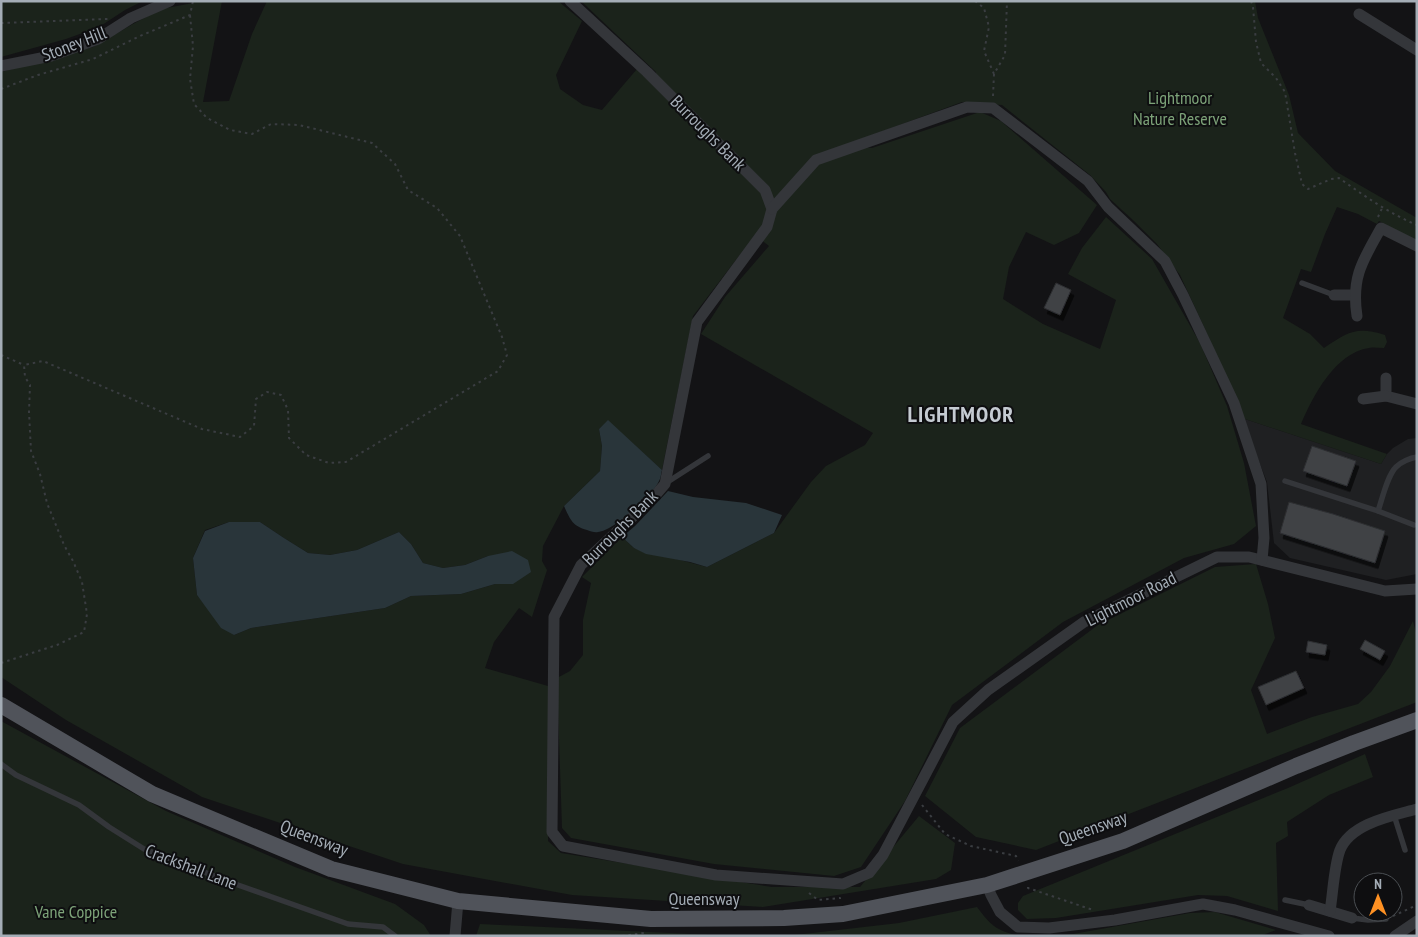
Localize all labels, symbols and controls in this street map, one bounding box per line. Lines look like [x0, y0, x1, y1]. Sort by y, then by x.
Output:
street label: Stoney Hill [38, 20, 110, 66]
park label: Lightmoor Nature Reserve [1133, 86, 1227, 130]
street label: Burroughs Bank [666, 90, 751, 175]
district label: LIGHTMOOR [908, 400, 1014, 428]
street label: Burroughs Bank [577, 485, 662, 570]
street label: Lightmoor Road [1082, 566, 1180, 631]
street label: Queensway [1056, 805, 1130, 850]
street label: Queensway [277, 814, 352, 861]
street label: Crackshall Lane [142, 838, 240, 895]
north arrow [1353, 872, 1403, 922]
text: N [1374, 875, 1382, 893]
street label: Queensway [669, 887, 740, 910]
park label: Vane Coppice [34, 900, 117, 923]

